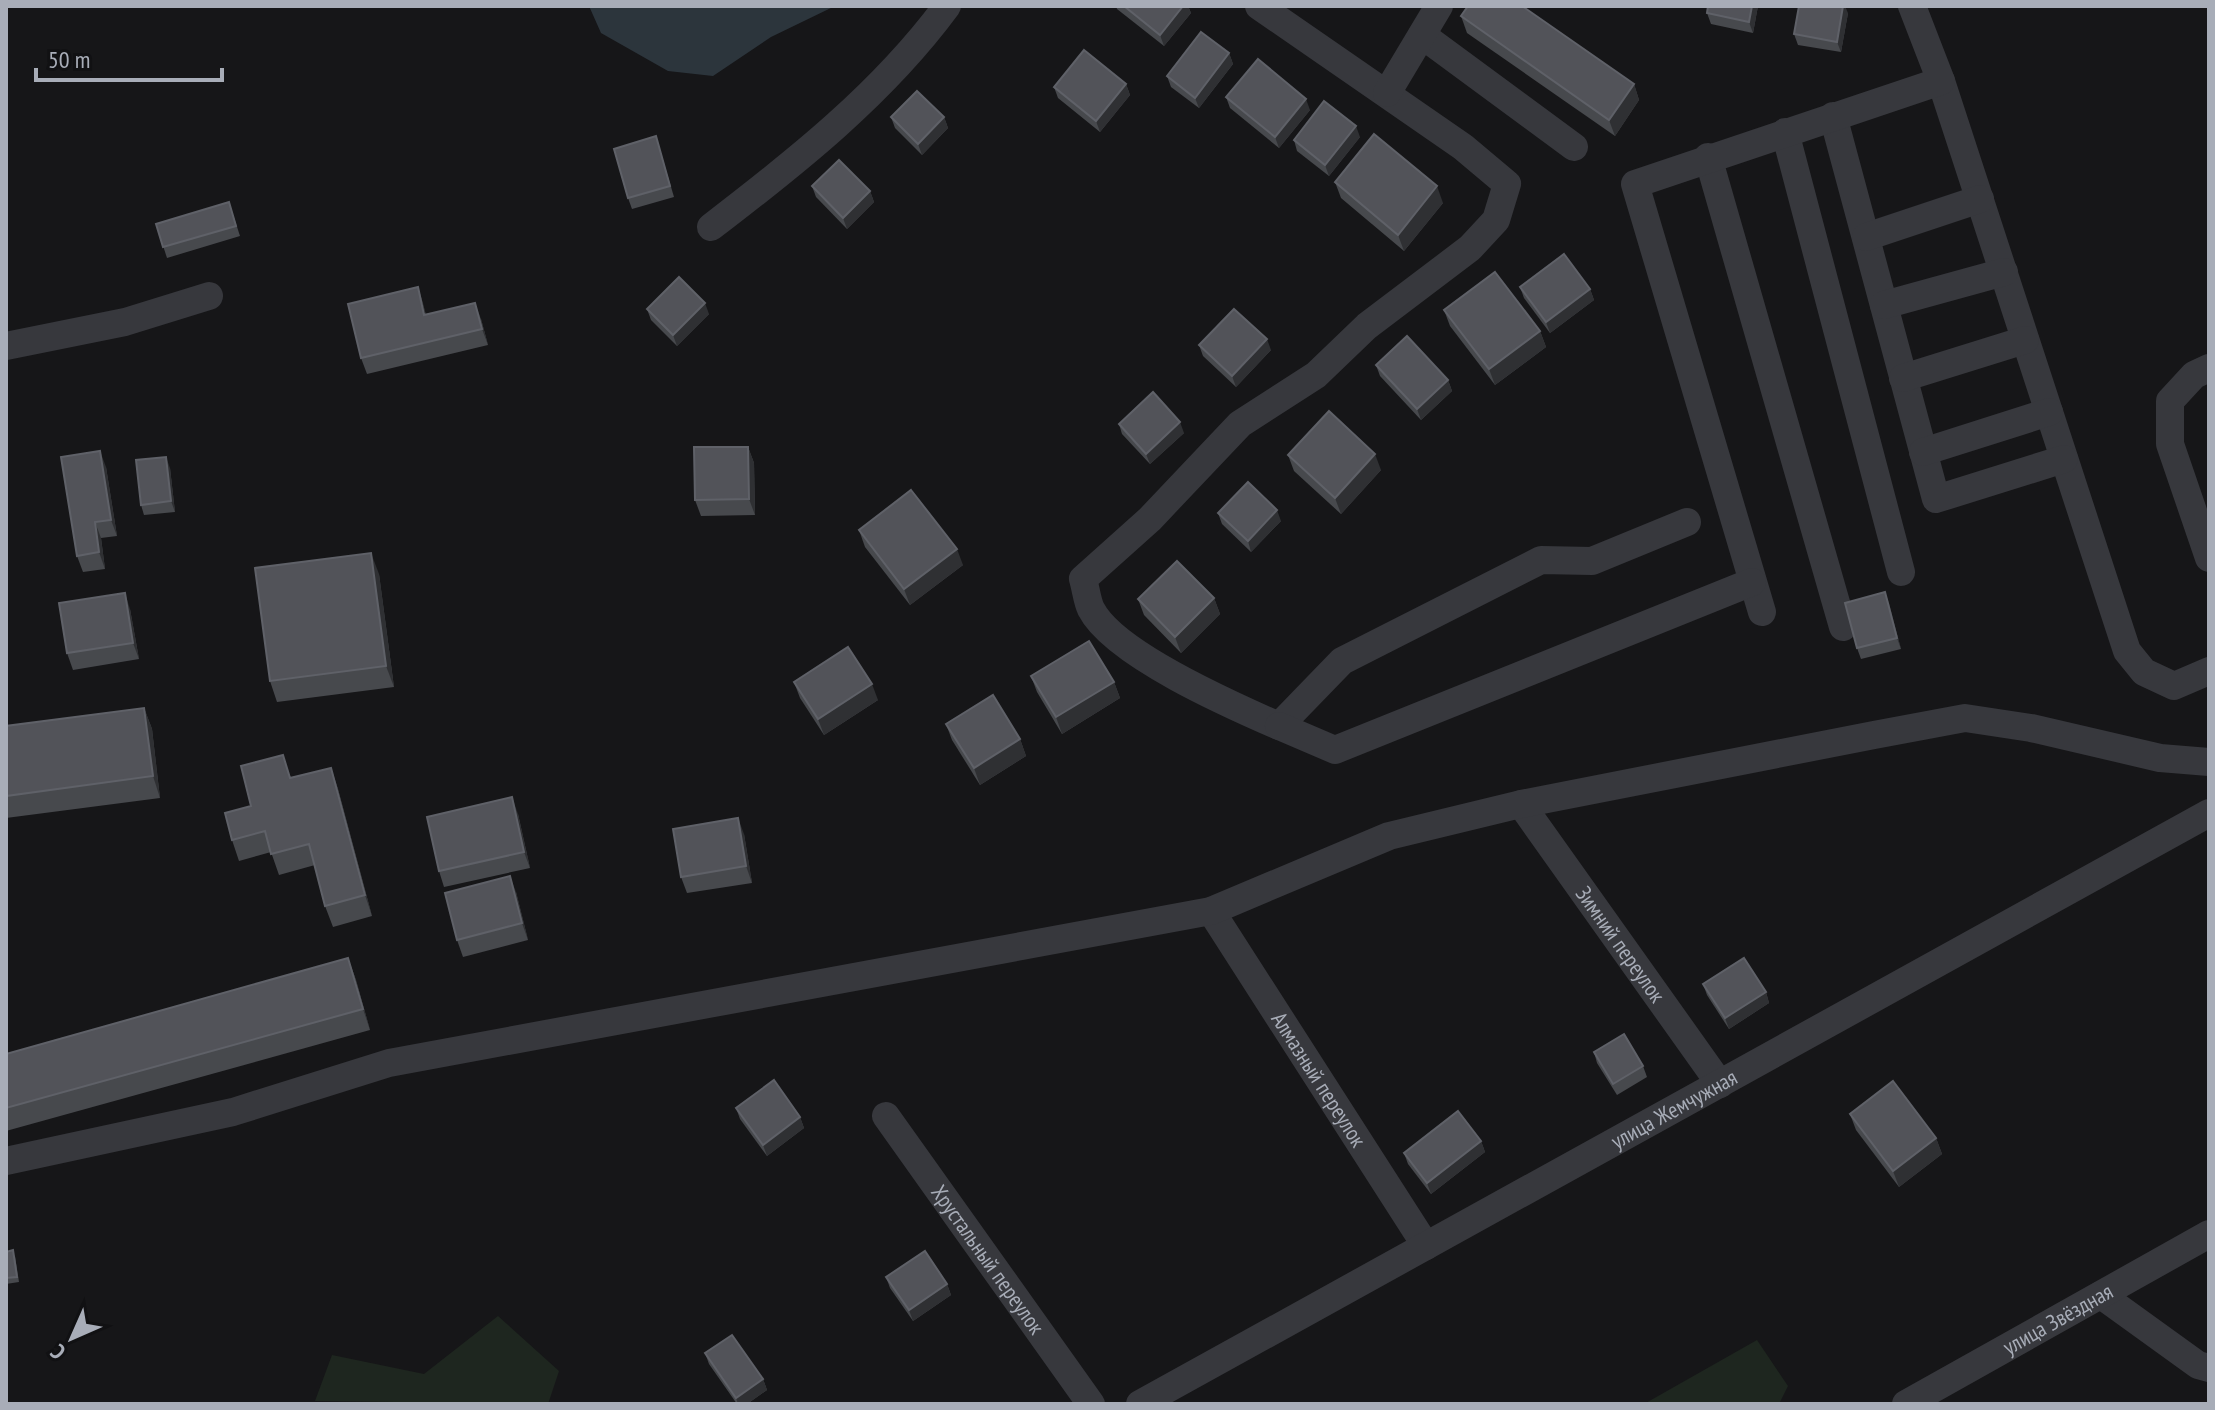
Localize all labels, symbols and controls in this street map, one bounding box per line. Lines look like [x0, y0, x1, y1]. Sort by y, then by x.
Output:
scale bar [36, 32, 222, 82]
text: 50 m [48, 44, 90, 75]
street label: Зимний переулок [1570, 881, 1672, 1008]
street label: Алмазный переулок [1265, 1007, 1373, 1152]
street label: улица Жемчужная [1606, 1063, 1742, 1155]
street label: Хрустальный переулок [925, 1179, 1051, 1340]
street label: улица Звёздная [1998, 1277, 2118, 1361]
north arrow [32, 1298, 112, 1378]
text: С [44, 1339, 71, 1366]

